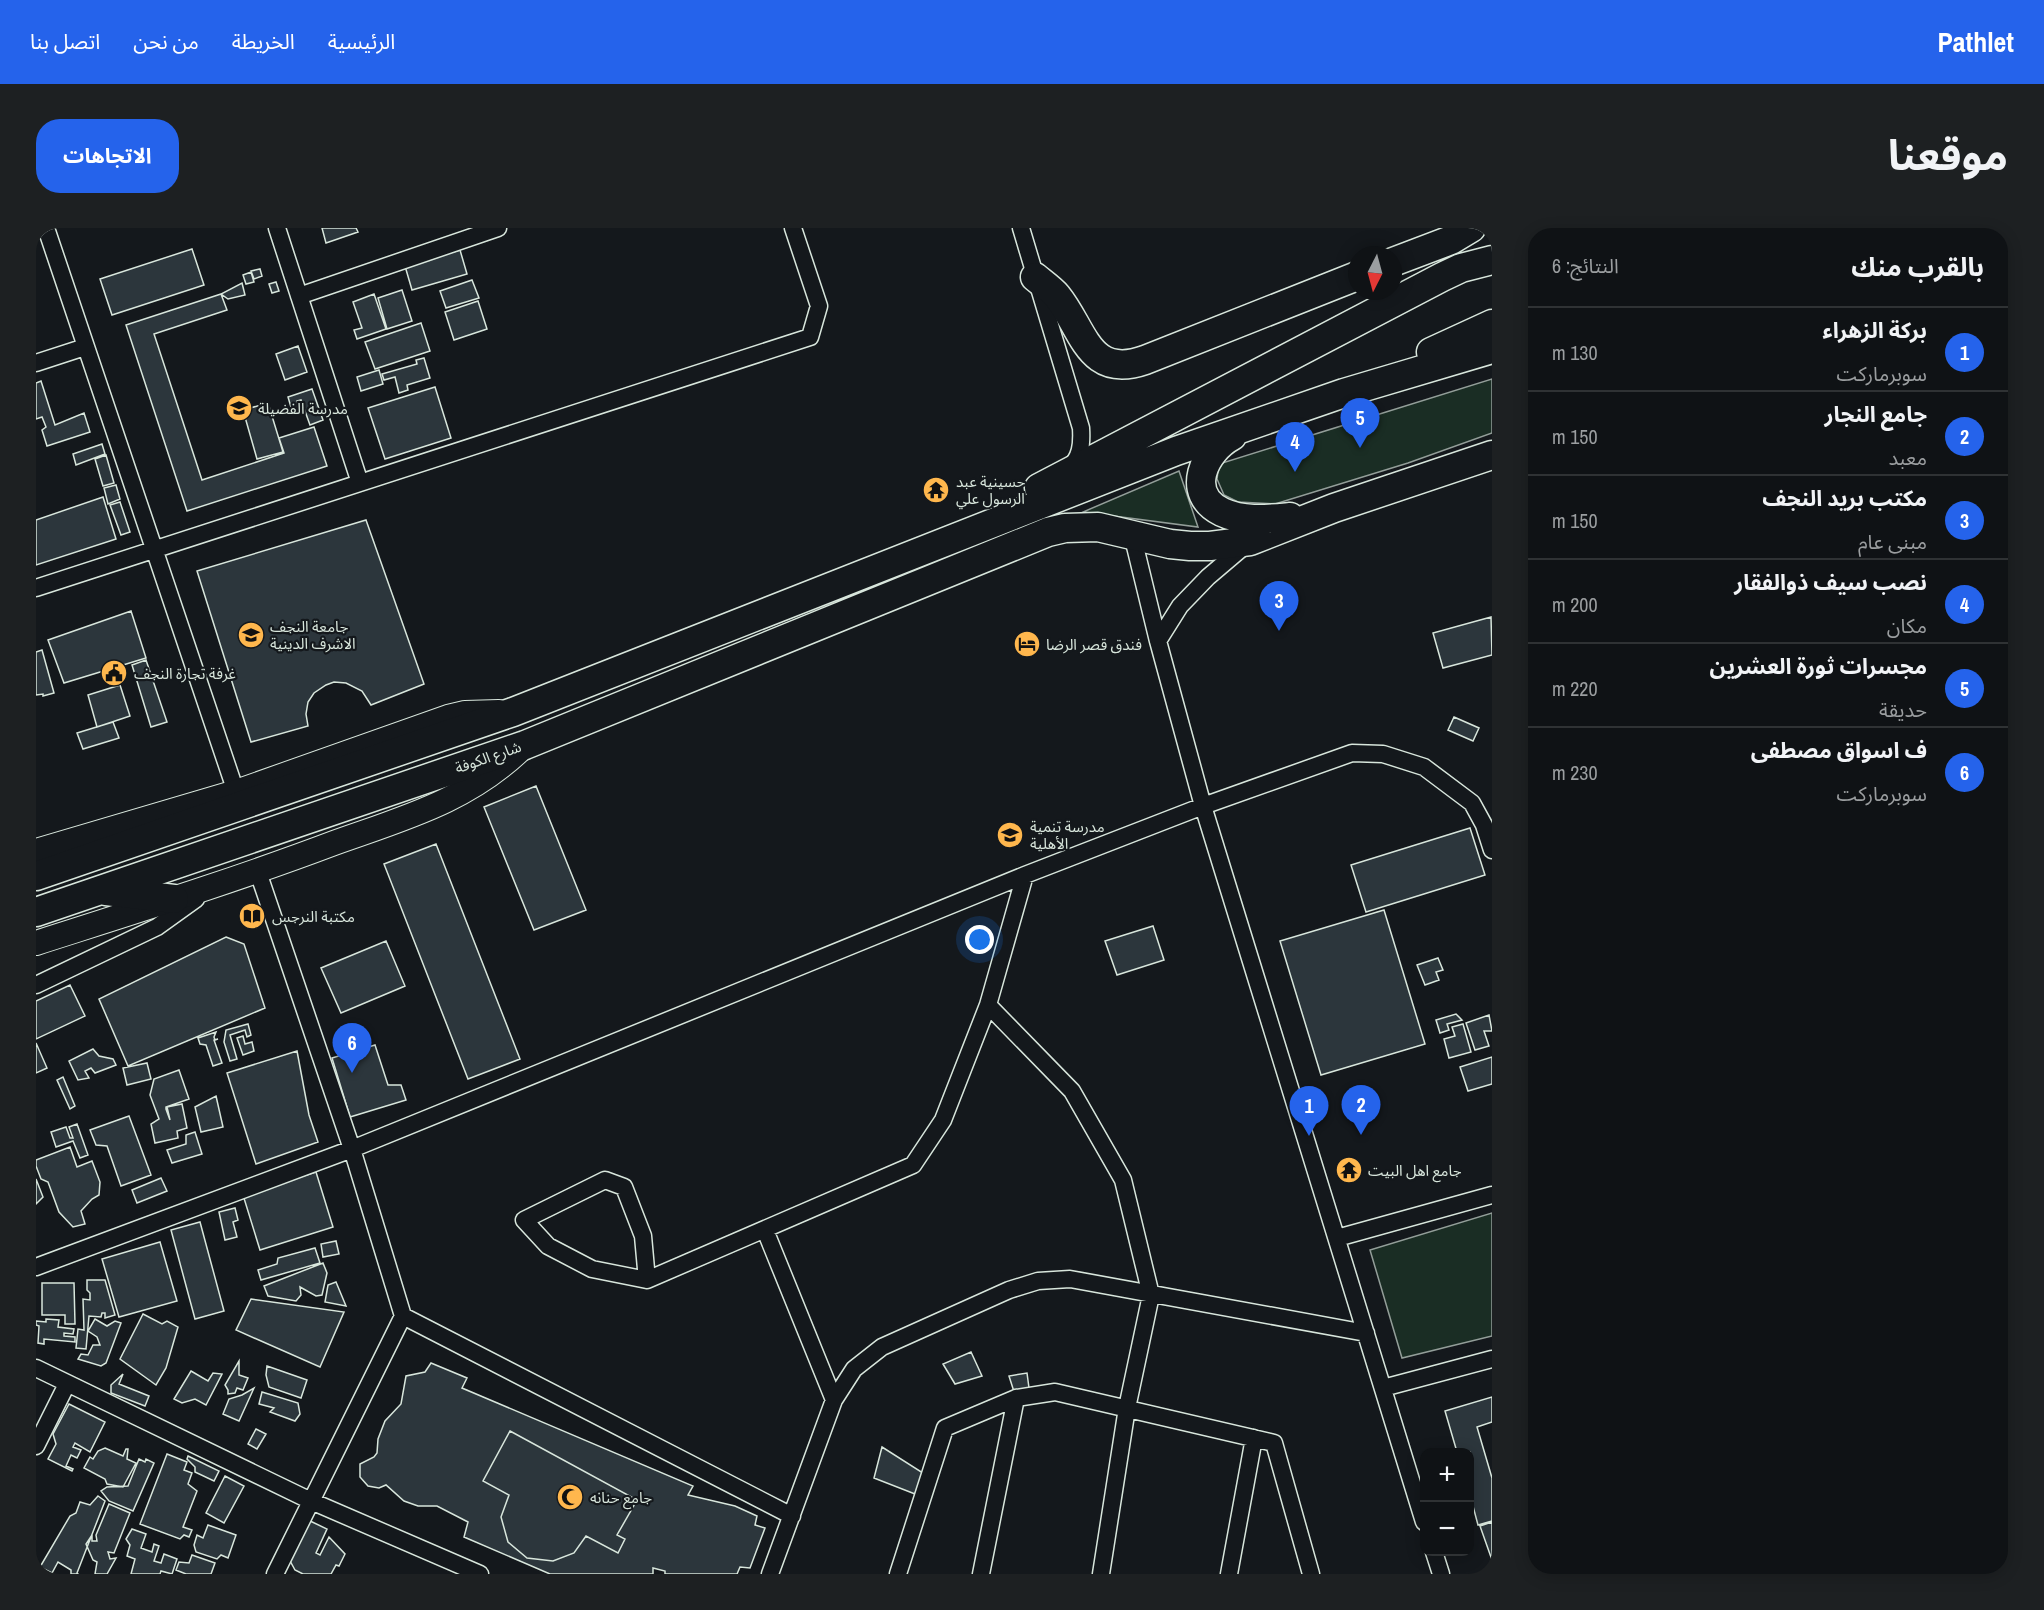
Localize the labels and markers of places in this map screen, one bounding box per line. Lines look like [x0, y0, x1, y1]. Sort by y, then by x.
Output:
school or university icon: مدرسة الفضيلة [224, 393, 254, 423]
place label: مدرسة الفضيلة [258, 398, 348, 419]
pin: 5 [1340, 398, 1380, 448]
pin: 4 [1276, 422, 1314, 472]
place label: حسينية عبد الرسول علي [956, 471, 1025, 510]
temple icon: حسينية عبد الرسول علي [921, 475, 951, 505]
pin: 3 [1260, 582, 1298, 631]
place label: جامعة النجف الاشرف الدينية [270, 616, 356, 654]
school or university icon: جامعة النجف الاشرف الدينية [236, 620, 266, 650]
hotel icon: فندق قصر الرضا [1012, 629, 1042, 659]
place label: فندق قصر الرضا [1046, 634, 1142, 655]
public building icon: غرفة تجارة النجف [99, 658, 129, 688]
place label: غرفة تجارة النجف [134, 663, 236, 684]
place label: مدرسة تنمية الأهلية [1030, 816, 1105, 854]
school or university icon: مدرسة تنمية الأهلية [995, 820, 1025, 850]
library icon: مكتبة النرجس [237, 901, 267, 931]
place label: مكتبة النرجس [272, 906, 355, 927]
pin: 6 [332, 1024, 372, 1073]
pin: 1 [1290, 1086, 1328, 1136]
pin: 2 [1342, 1086, 1380, 1135]
temple icon: جامع اهل البيت [1334, 1155, 1364, 1185]
place label: جامع اهل البيت [1368, 1160, 1462, 1183]
mosque icon: جامع حنانه [555, 1482, 585, 1512]
place label: جامع حنانه [590, 1487, 652, 1510]

